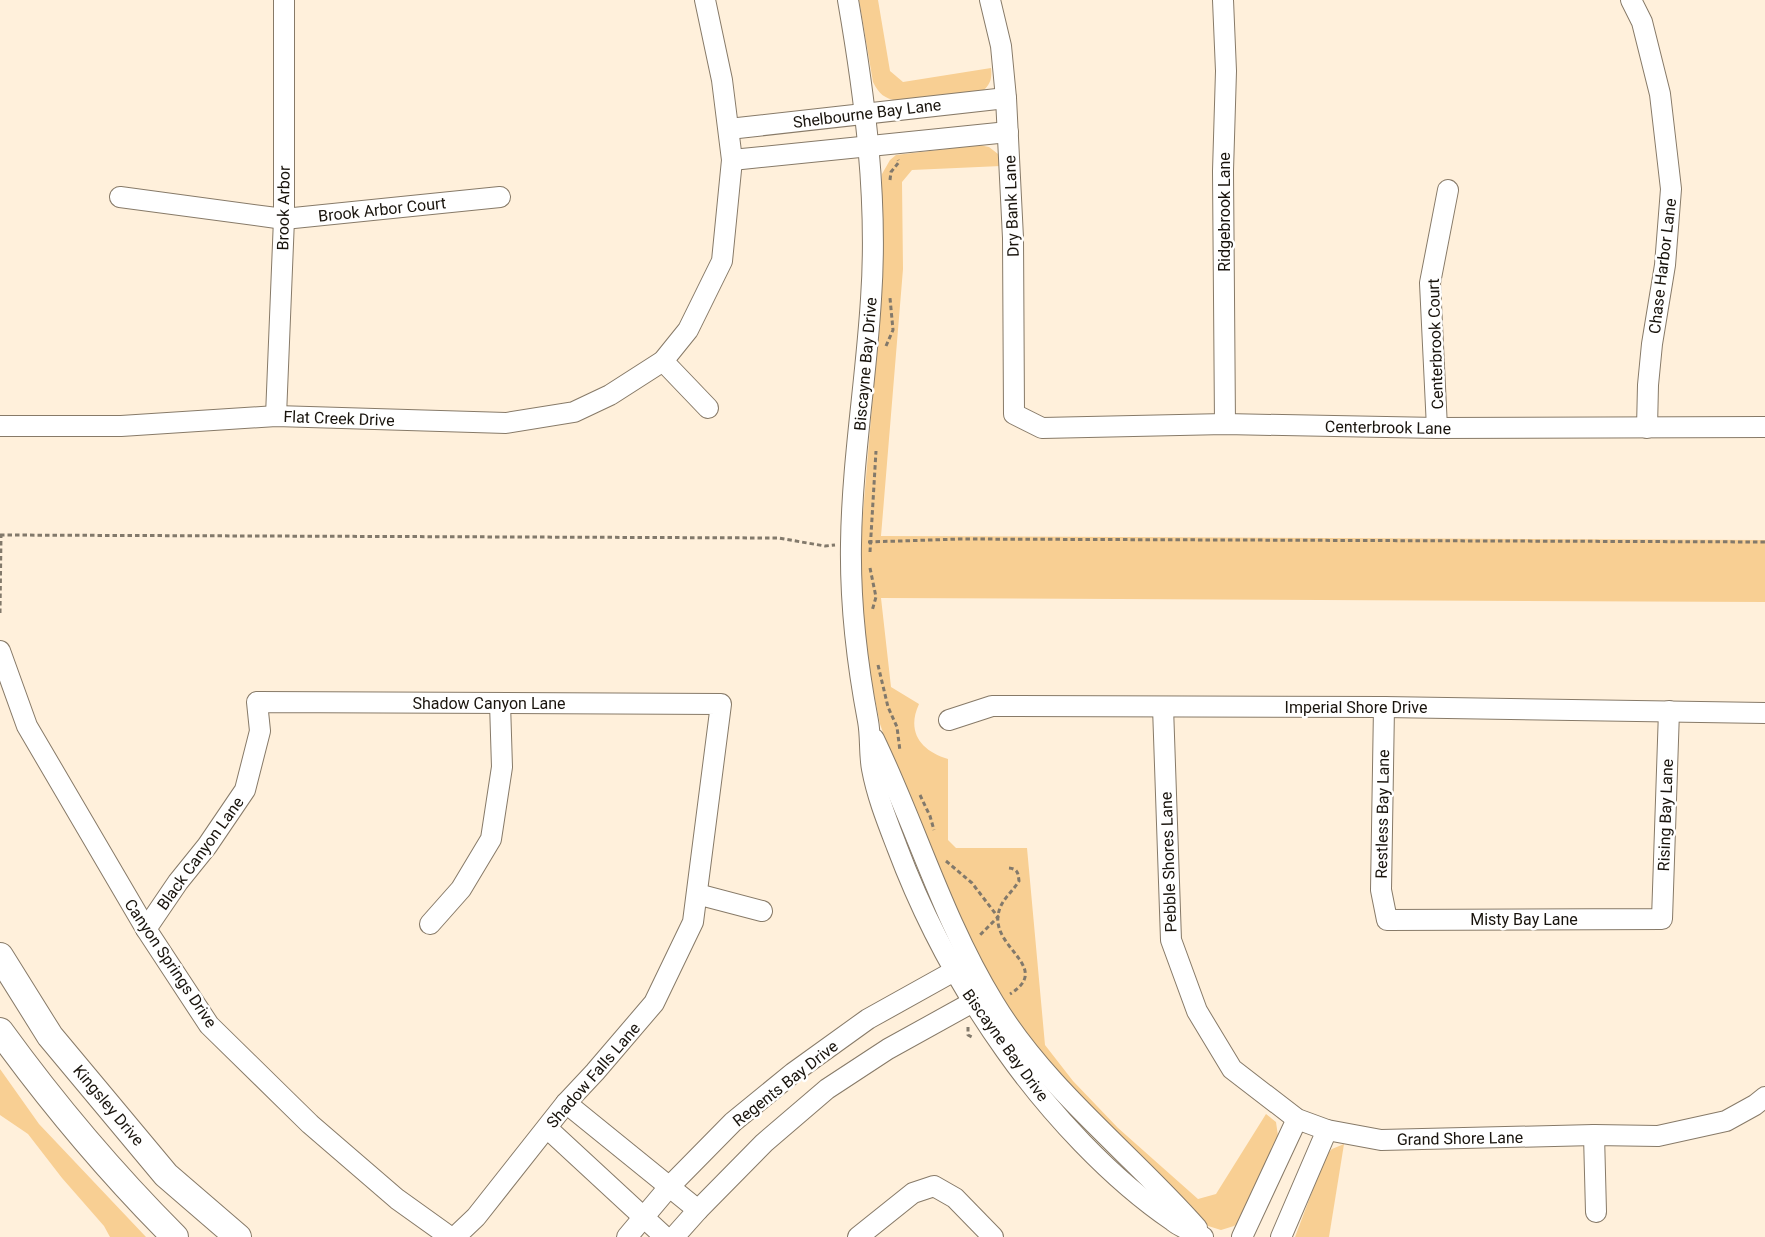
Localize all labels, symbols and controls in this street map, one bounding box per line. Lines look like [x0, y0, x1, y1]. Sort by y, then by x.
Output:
street label: Shelbourne Bay Lane [792, 95, 942, 132]
street label: Ridgebrook Lane [1215, 152, 1234, 272]
street label: Dry Bank Lane [1000, 155, 1023, 257]
street label: Brook Arbor [273, 165, 294, 251]
street label: Brook Arbor Court [317, 193, 447, 226]
street label: Chase Harbor Lane [1645, 197, 1680, 335]
street label: Centerbrook Court [1424, 278, 1447, 410]
street label: Biscayne Bay Drive [850, 296, 881, 432]
street label: Flat Creek Drive [283, 407, 395, 430]
street label: Centerbrook Lane [1325, 417, 1451, 438]
street label: Shadow Canyon Lane [412, 694, 566, 713]
street label: Imperial Shore Drive [1285, 698, 1427, 717]
street label: Restless Bay Lane [1372, 749, 1393, 879]
street label: Rising Bay Lane [1654, 759, 1677, 872]
street label: Pebble Shores Lane [1157, 791, 1180, 933]
street label: Black Canyon Lane [153, 793, 248, 913]
street label: Canyon Springs Drive [120, 895, 221, 1031]
street label: Misty Bay Lane [1470, 910, 1578, 929]
street label: Biscayne Bay Drive [959, 986, 1053, 1105]
street label: Shadow Falls Lane [543, 1019, 644, 1132]
street label: Regents Bay Drive [729, 1036, 842, 1130]
street label: Kingsley Drive [69, 1061, 148, 1150]
street label: Grand Shore Lane [1397, 1128, 1523, 1149]

